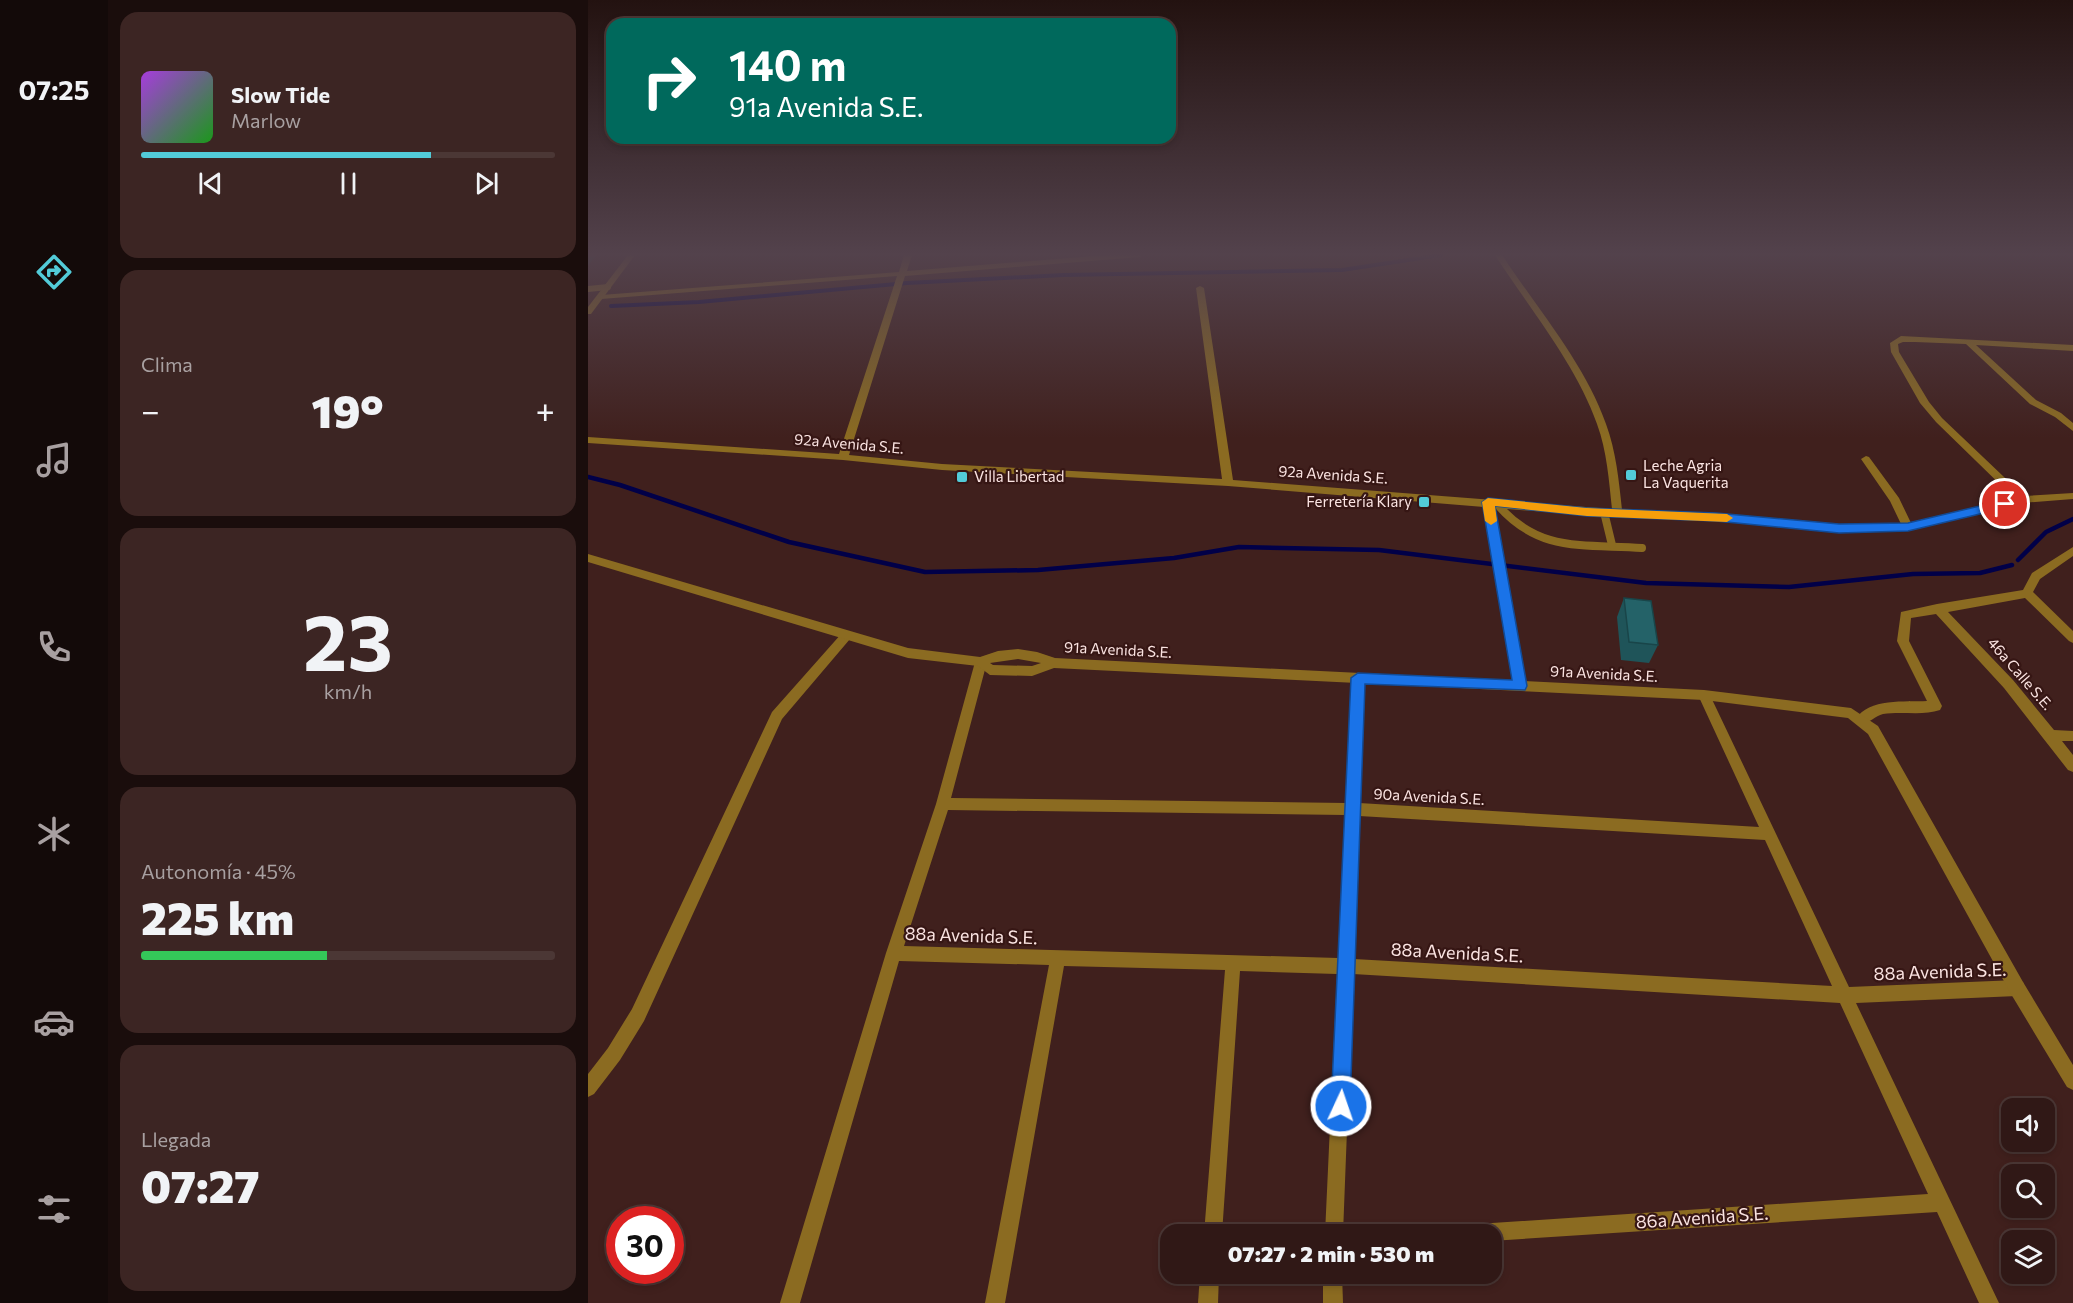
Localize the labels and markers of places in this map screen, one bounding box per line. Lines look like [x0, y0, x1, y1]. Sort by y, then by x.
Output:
place label: Leche Agria La Vaquerita [1643, 456, 1729, 491]
place label: Villa Libertad [974, 467, 1064, 485]
marker: Leche Agria La Vaquerita [1624, 468, 1638, 482]
marker: Villa Libertad [955, 470, 969, 484]
pin [1979, 478, 2030, 529]
place label: Ferretería Klary [1306, 492, 1412, 510]
marker: Ferretería Klary [1417, 495, 1431, 509]

